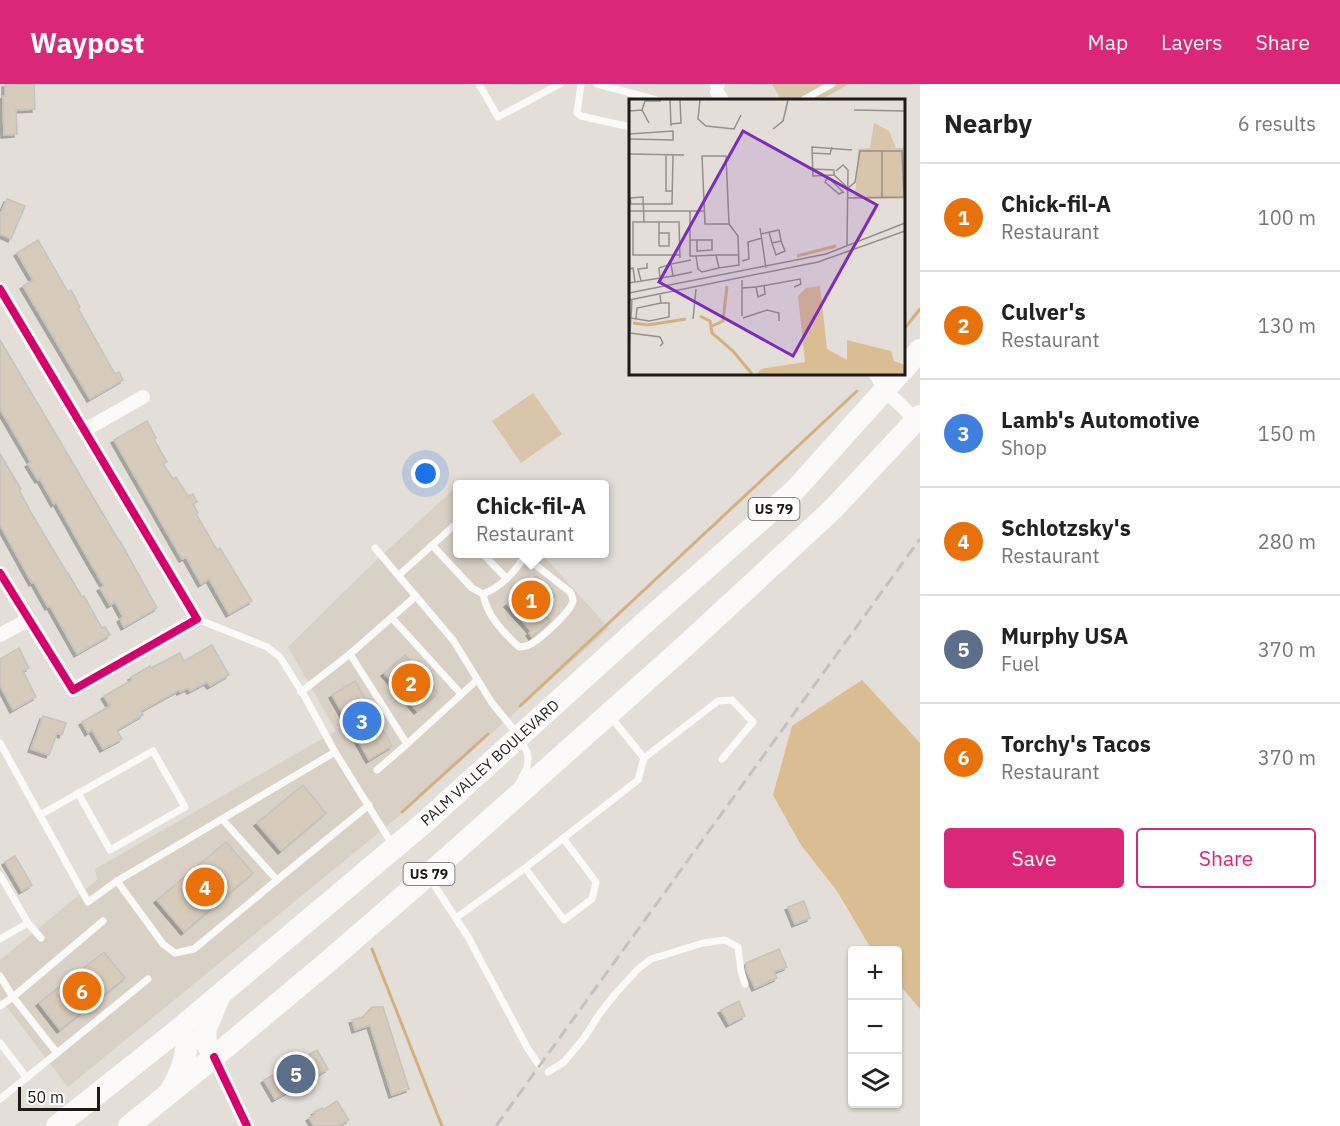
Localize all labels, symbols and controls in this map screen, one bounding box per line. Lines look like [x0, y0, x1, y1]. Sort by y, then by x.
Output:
text: Waypost [30, 24, 144, 61]
text: Map [1088, 28, 1128, 56]
text: Layers [1161, 28, 1223, 56]
text: Share [1256, 28, 1310, 56]
inset map [629, 99, 905, 375]
text: Nearby [944, 106, 1032, 140]
text: 6 results [1238, 110, 1316, 137]
text: Chick-fil-A [1001, 189, 1111, 218]
text: 1 [958, 204, 970, 231]
text: 100 m [1258, 204, 1316, 231]
text: Restaurant [1001, 218, 1099, 245]
text: Culver's [1001, 297, 1086, 326]
text: 2 [958, 312, 970, 339]
text: 130 m [1258, 312, 1316, 339]
text: Restaurant [1001, 326, 1099, 353]
text: Lamb's Automotive [1001, 405, 1200, 434]
text: 3 [958, 420, 970, 447]
text: 150 m [1258, 420, 1316, 447]
text: Shop [1001, 434, 1047, 461]
your location [411, 459, 440, 488]
popup [453, 480, 609, 558]
text: Chick-fil-A [476, 491, 586, 520]
road number: US 79 [748, 498, 800, 520]
text: Schlotzsky's [1001, 513, 1131, 542]
text: Restaurant [476, 520, 574, 547]
text: 4 [958, 528, 970, 555]
text: 280 m [1258, 528, 1316, 555]
text: Restaurant [1001, 542, 1099, 569]
pin: 1 [512, 578, 550, 622]
text: Murphy USA [1001, 621, 1128, 650]
text: 5 [958, 636, 970, 663]
text: 370 m [1258, 636, 1316, 663]
text: Fuel [1001, 650, 1039, 677]
pin: 2 [392, 660, 430, 706]
street label: PALM VALLEY BOULEVARD [416, 695, 563, 830]
pin: 3 [342, 698, 382, 744]
text: Torchy's Tacos [1001, 729, 1151, 758]
text: 6 [958, 744, 970, 771]
text: 370 m [1258, 744, 1316, 771]
text: Restaurant [1001, 758, 1099, 785]
button: Save [944, 828, 1124, 888]
button: Share [1136, 828, 1316, 888]
road number: US 79 [404, 863, 454, 885]
pin: 4 [186, 864, 224, 910]
map controls [848, 946, 902, 1108]
button: + [848, 946, 902, 1000]
pin: 6 [62, 968, 101, 1014]
button: − [848, 1000, 902, 1054]
pin: 5 [276, 1052, 316, 1096]
button: layers [848, 1054, 902, 1108]
scale bar [18, 1084, 100, 1112]
text: 50 m [27, 1087, 64, 1107]

